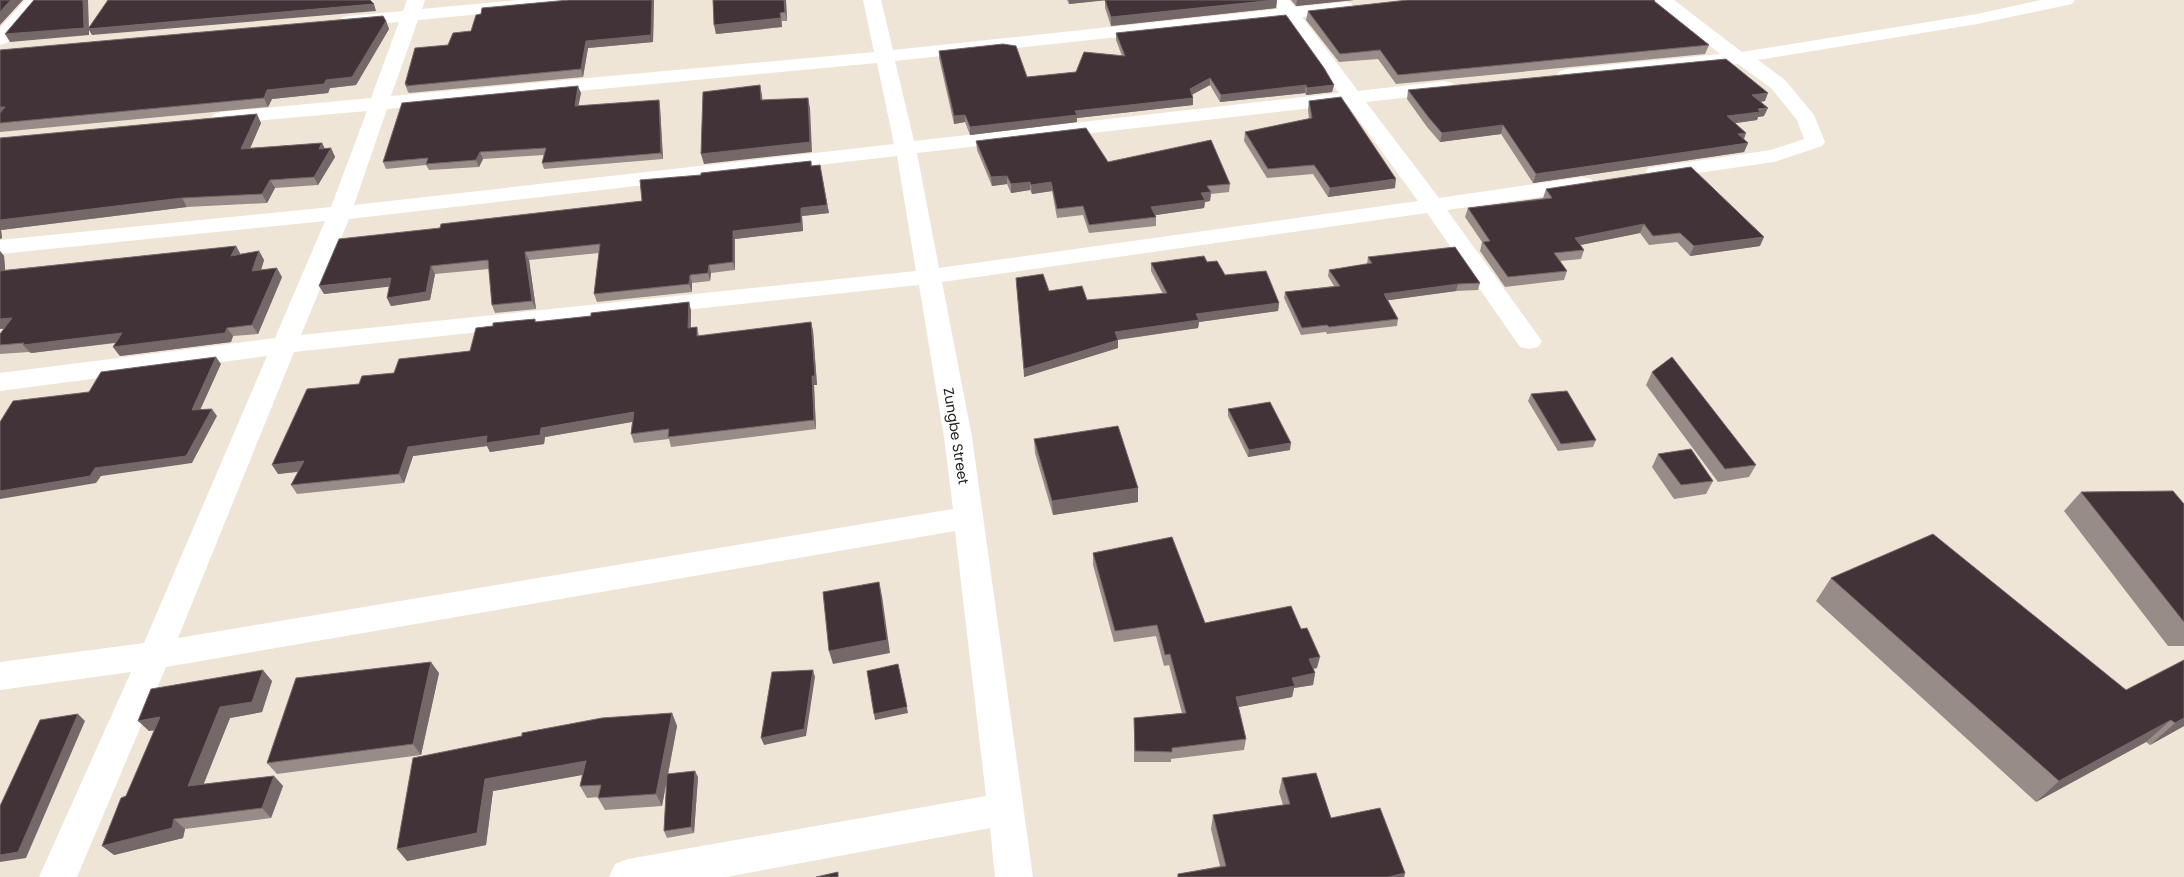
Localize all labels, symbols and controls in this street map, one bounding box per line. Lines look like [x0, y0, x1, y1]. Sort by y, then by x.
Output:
street label: Zungbe Street [938, 386, 974, 486]

